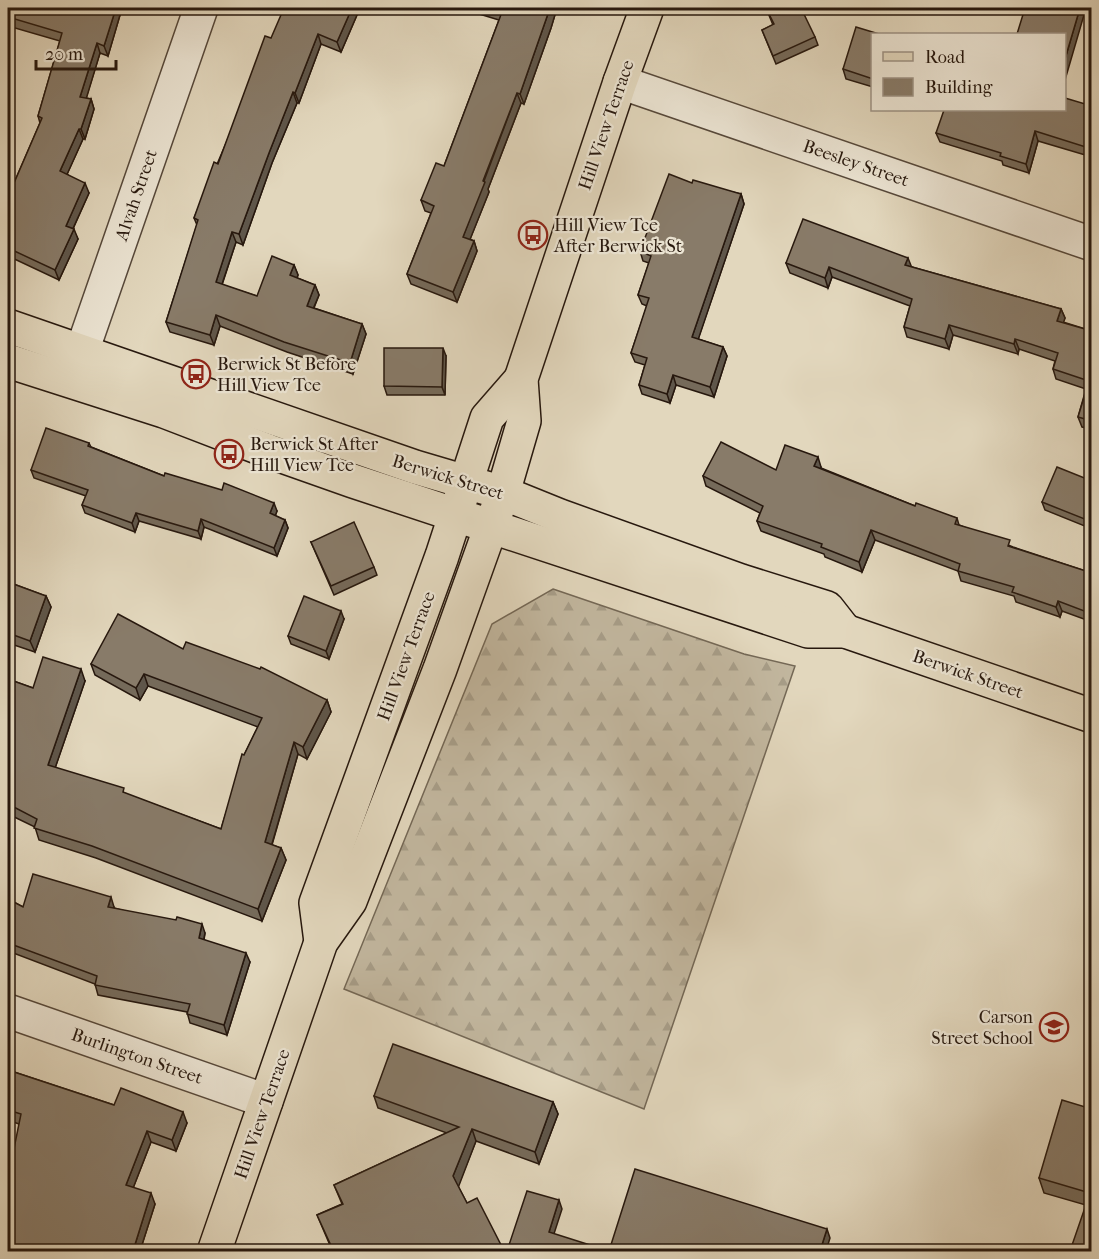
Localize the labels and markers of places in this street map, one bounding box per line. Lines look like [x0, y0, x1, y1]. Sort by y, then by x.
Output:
place label: Hill View Tce After Berwick St [553, 215, 683, 257]
bus stop icon: Hill View Tce After Berwick St [517, 219, 549, 251]
place label: Berwick St Before Hill View Tce [217, 354, 356, 396]
bus stop icon: Berwick St Before Hill View Tce [180, 358, 212, 390]
place label: Berwick St After Hill View Tce [250, 434, 379, 476]
bus stop icon: Berwick St After Hill View Tce [213, 438, 245, 470]
place label: Carson Street School [931, 1007, 1034, 1049]
school or university icon: Carson Street School [1038, 1011, 1070, 1043]

